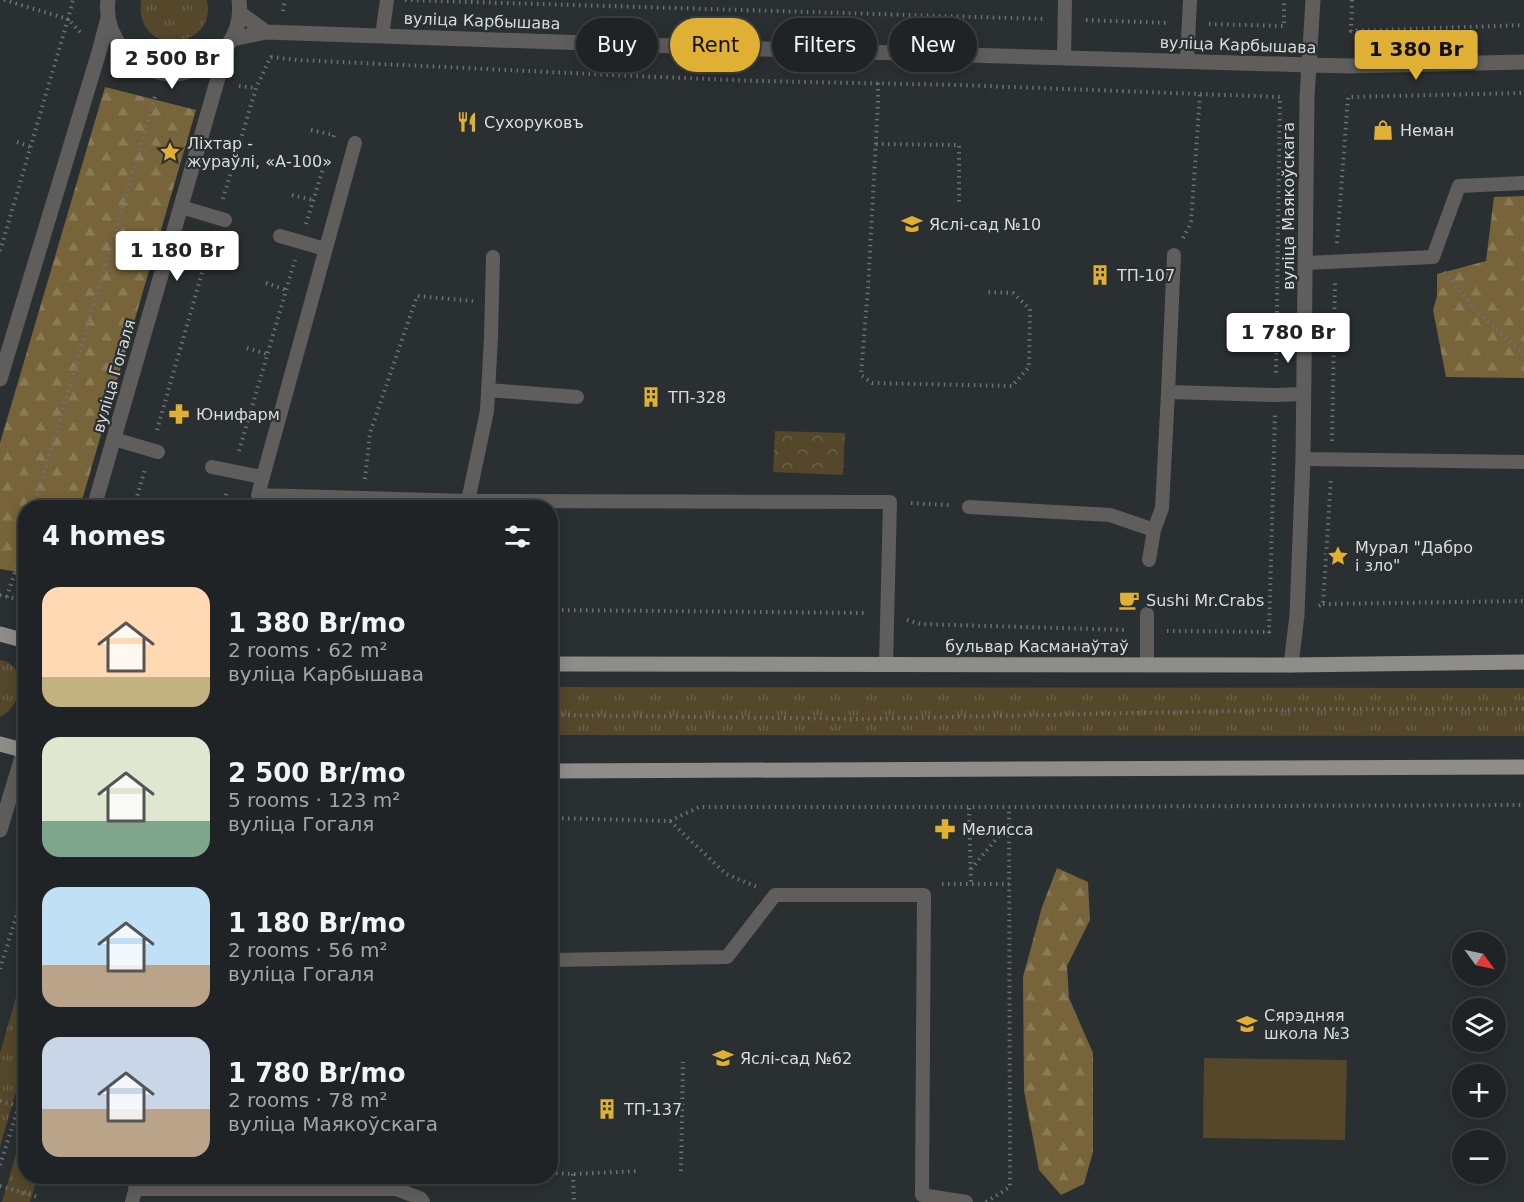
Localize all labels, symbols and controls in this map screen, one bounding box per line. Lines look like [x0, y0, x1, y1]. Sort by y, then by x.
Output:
street label: вуліца Карбышава [403, 9, 561, 33]
chip: Buy [576, 18, 658, 72]
chip: Rent [670, 18, 760, 72]
chip: Filters [772, 18, 877, 72]
chip: New [889, 18, 977, 72]
pin: 1 380 Br [1354, 30, 1478, 81]
street label: вуліца Карбышава [1159, 33, 1317, 57]
text: 1 380 Br [1369, 37, 1463, 61]
pin: 2 500 Br [110, 39, 234, 90]
text: 2 500 Br [125, 46, 219, 70]
restaurant icon: Сухоруковъ [455, 110, 479, 134]
place label: Сухоруковъ [484, 113, 584, 132]
shop icon: Неман [1371, 118, 1395, 142]
place label: Неман [1400, 121, 1454, 140]
street label: вуліца Маякоўскага [1279, 122, 1298, 290]
place label: Ліхтар - жураўлі, «А-100» [187, 134, 332, 171]
place icon: Ліхтар - жураўлі, «А-100» [158, 140, 182, 164]
school or university icon: Яслі-сад №10 [900, 212, 924, 236]
place label: Яслі-сад №10 [929, 215, 1041, 234]
pin: 1 180 Br [115, 231, 239, 282]
text: 1 180 Br [130, 238, 224, 262]
building icon: ТП-107 [1088, 263, 1112, 287]
place label: ТП-107 [1116, 266, 1175, 285]
pin: 1 780 Br [1226, 313, 1350, 364]
street label: вуліца Гогаля [89, 317, 139, 435]
text: 1 780 Br [1241, 320, 1335, 344]
building icon: ТП-328 [639, 385, 663, 409]
place label: ТП-328 [667, 388, 726, 407]
pharmacy icon: Юнифарм [167, 402, 191, 426]
place label: Юнифарм [196, 405, 280, 424]
icon: filters [501, 520, 534, 553]
text: 4 homes [42, 521, 166, 551]
place label: Мурал "Дабро і зло" [1355, 538, 1473, 575]
place icon: Мурал "Дабро і зло" [1326, 544, 1350, 568]
cafe icon: Sushi Mr.Crabs [1117, 588, 1141, 612]
place label: Sushi Mr.Crabs [1146, 591, 1264, 610]
text: 1 380 Br/mo [228, 608, 406, 638]
icon: home [90, 611, 162, 683]
street label: бульвар Касманаўтаў [945, 637, 1129, 656]
text: 2 rooms · 62 m² [228, 638, 388, 662]
text: вуліца Карбышава [228, 662, 424, 686]
text: 2 500 Br/mo [228, 758, 406, 788]
icon: home [90, 761, 162, 833]
text: 5 rooms · 123 m² [228, 788, 400, 812]
text: вуліца Гогаля [228, 812, 374, 836]
pharmacy icon: Мелисса [933, 817, 957, 841]
place label: Мелисса [962, 820, 1034, 839]
text: 1 180 Br/mo [228, 908, 406, 938]
icon: home [90, 911, 162, 983]
north arrow [1452, 932, 1506, 986]
map controls [1452, 932, 1506, 1184]
text: 2 rooms · 56 m² [228, 938, 388, 962]
text: вуліца Гогаля [228, 962, 374, 986]
button: layers [1452, 998, 1506, 1052]
place label: Сярэдняя школа №3 [1264, 1006, 1350, 1043]
school or university icon: Сярэдняя школа №3 [1235, 1012, 1259, 1036]
school or university icon: Яслі-сад №62 [711, 1046, 735, 1070]
place label: Яслі-сад №62 [740, 1049, 852, 1068]
text: 1 780 Br/mo [228, 1058, 406, 1088]
icon: home [90, 1061, 162, 1133]
button: + [1452, 1064, 1506, 1118]
text: 2 rooms · 78 m² [228, 1088, 388, 1112]
building icon: ТП-137 [595, 1097, 619, 1121]
place label: ТП-137 [623, 1100, 682, 1119]
text: вуліца Маякоўскага [228, 1112, 438, 1136]
button: − [1452, 1130, 1506, 1184]

